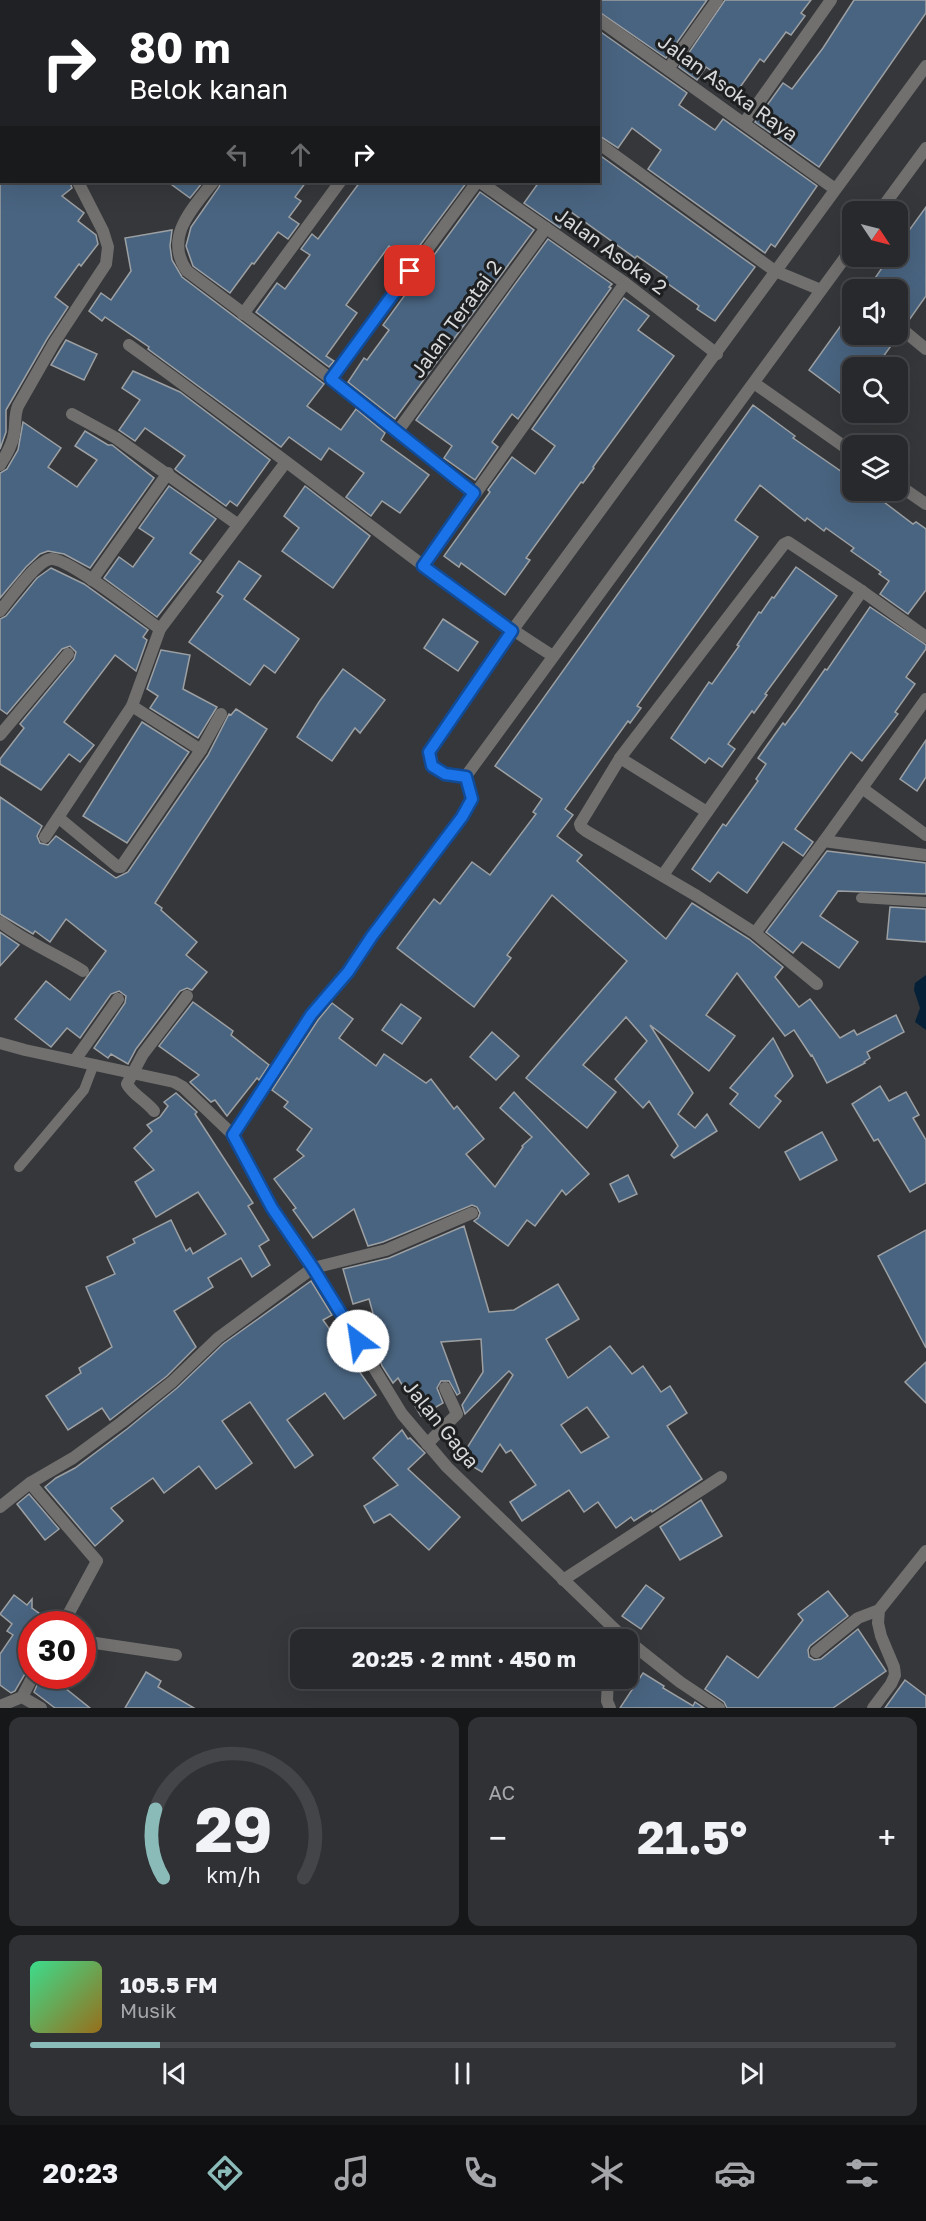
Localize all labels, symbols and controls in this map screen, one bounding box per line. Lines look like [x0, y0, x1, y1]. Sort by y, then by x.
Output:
text: 80 m [129, 22, 230, 72]
icon: right [30, 24, 108, 102]
street label: Jalan Asoka Raya [654, 28, 803, 146]
text: Belok kanan [129, 73, 288, 105]
icon: left [221, 138, 254, 171]
icon: ahead [284, 138, 317, 171]
icon: right [347, 138, 380, 171]
north arrow [842, 201, 908, 267]
map controls [842, 201, 908, 501]
street label: Jalan Asoka 2 [551, 202, 672, 299]
pin [384, 245, 435, 296]
icon: arrive [393, 254, 426, 287]
street label: Jalan Teratai 2 [404, 255, 506, 382]
button: sound [842, 279, 908, 345]
button: search [842, 357, 908, 423]
button: layers [842, 435, 908, 501]
position arrow [326, 1309, 390, 1373]
street label: Jalan Gaga [399, 1374, 485, 1472]
speed limit sign: 30 [18, 1611, 96, 1689]
text: 20:25 · 2 mnt · 450 m [352, 1645, 576, 1672]
text: AC [489, 1780, 515, 1804]
text: 29 [195, 1791, 273, 1866]
text: 21.5° [637, 1810, 747, 1864]
text: − [489, 1818, 507, 1857]
text: + [878, 1818, 896, 1857]
text: km/h [206, 1863, 261, 1889]
text: 105.5 FM [120, 1971, 218, 1998]
text: Musik [120, 1998, 177, 2022]
icon: previous [158, 2057, 191, 2090]
icon: pause [446, 2057, 479, 2090]
icon: next [735, 2057, 768, 2090]
icon: directions [204, 2152, 246, 2194]
icon: music [331, 2152, 373, 2194]
icon: phone [459, 2152, 501, 2194]
icon: climate [586, 2152, 628, 2194]
icon: car [714, 2152, 756, 2194]
icon: filters [841, 2152, 883, 2194]
text: 20:23 [43, 2157, 118, 2189]

